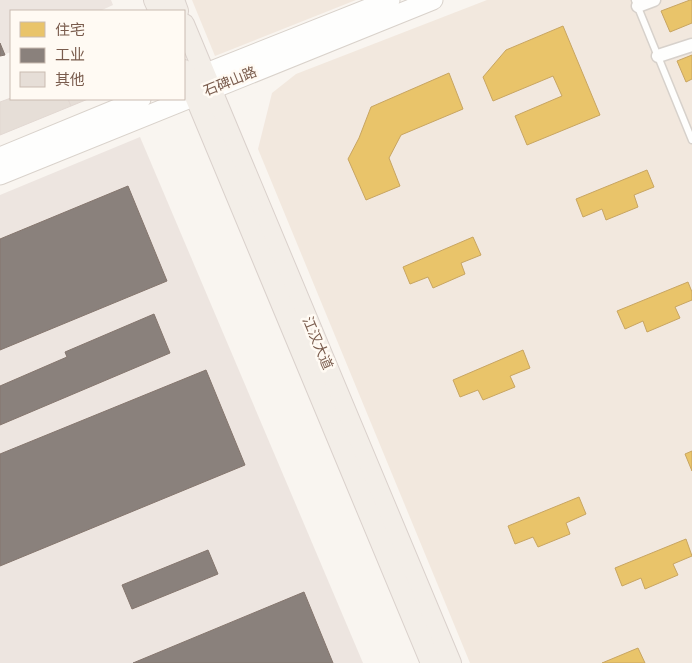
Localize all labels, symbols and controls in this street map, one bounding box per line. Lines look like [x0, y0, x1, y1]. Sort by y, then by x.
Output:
legend [10, 10, 185, 100]
text: 住宅 [55, 21, 85, 39]
text: 工业 [55, 46, 85, 64]
street label: 石碑山路 [201, 63, 259, 100]
text: 其他 [55, 71, 85, 89]
street label: 江汉大道 [299, 314, 336, 372]

